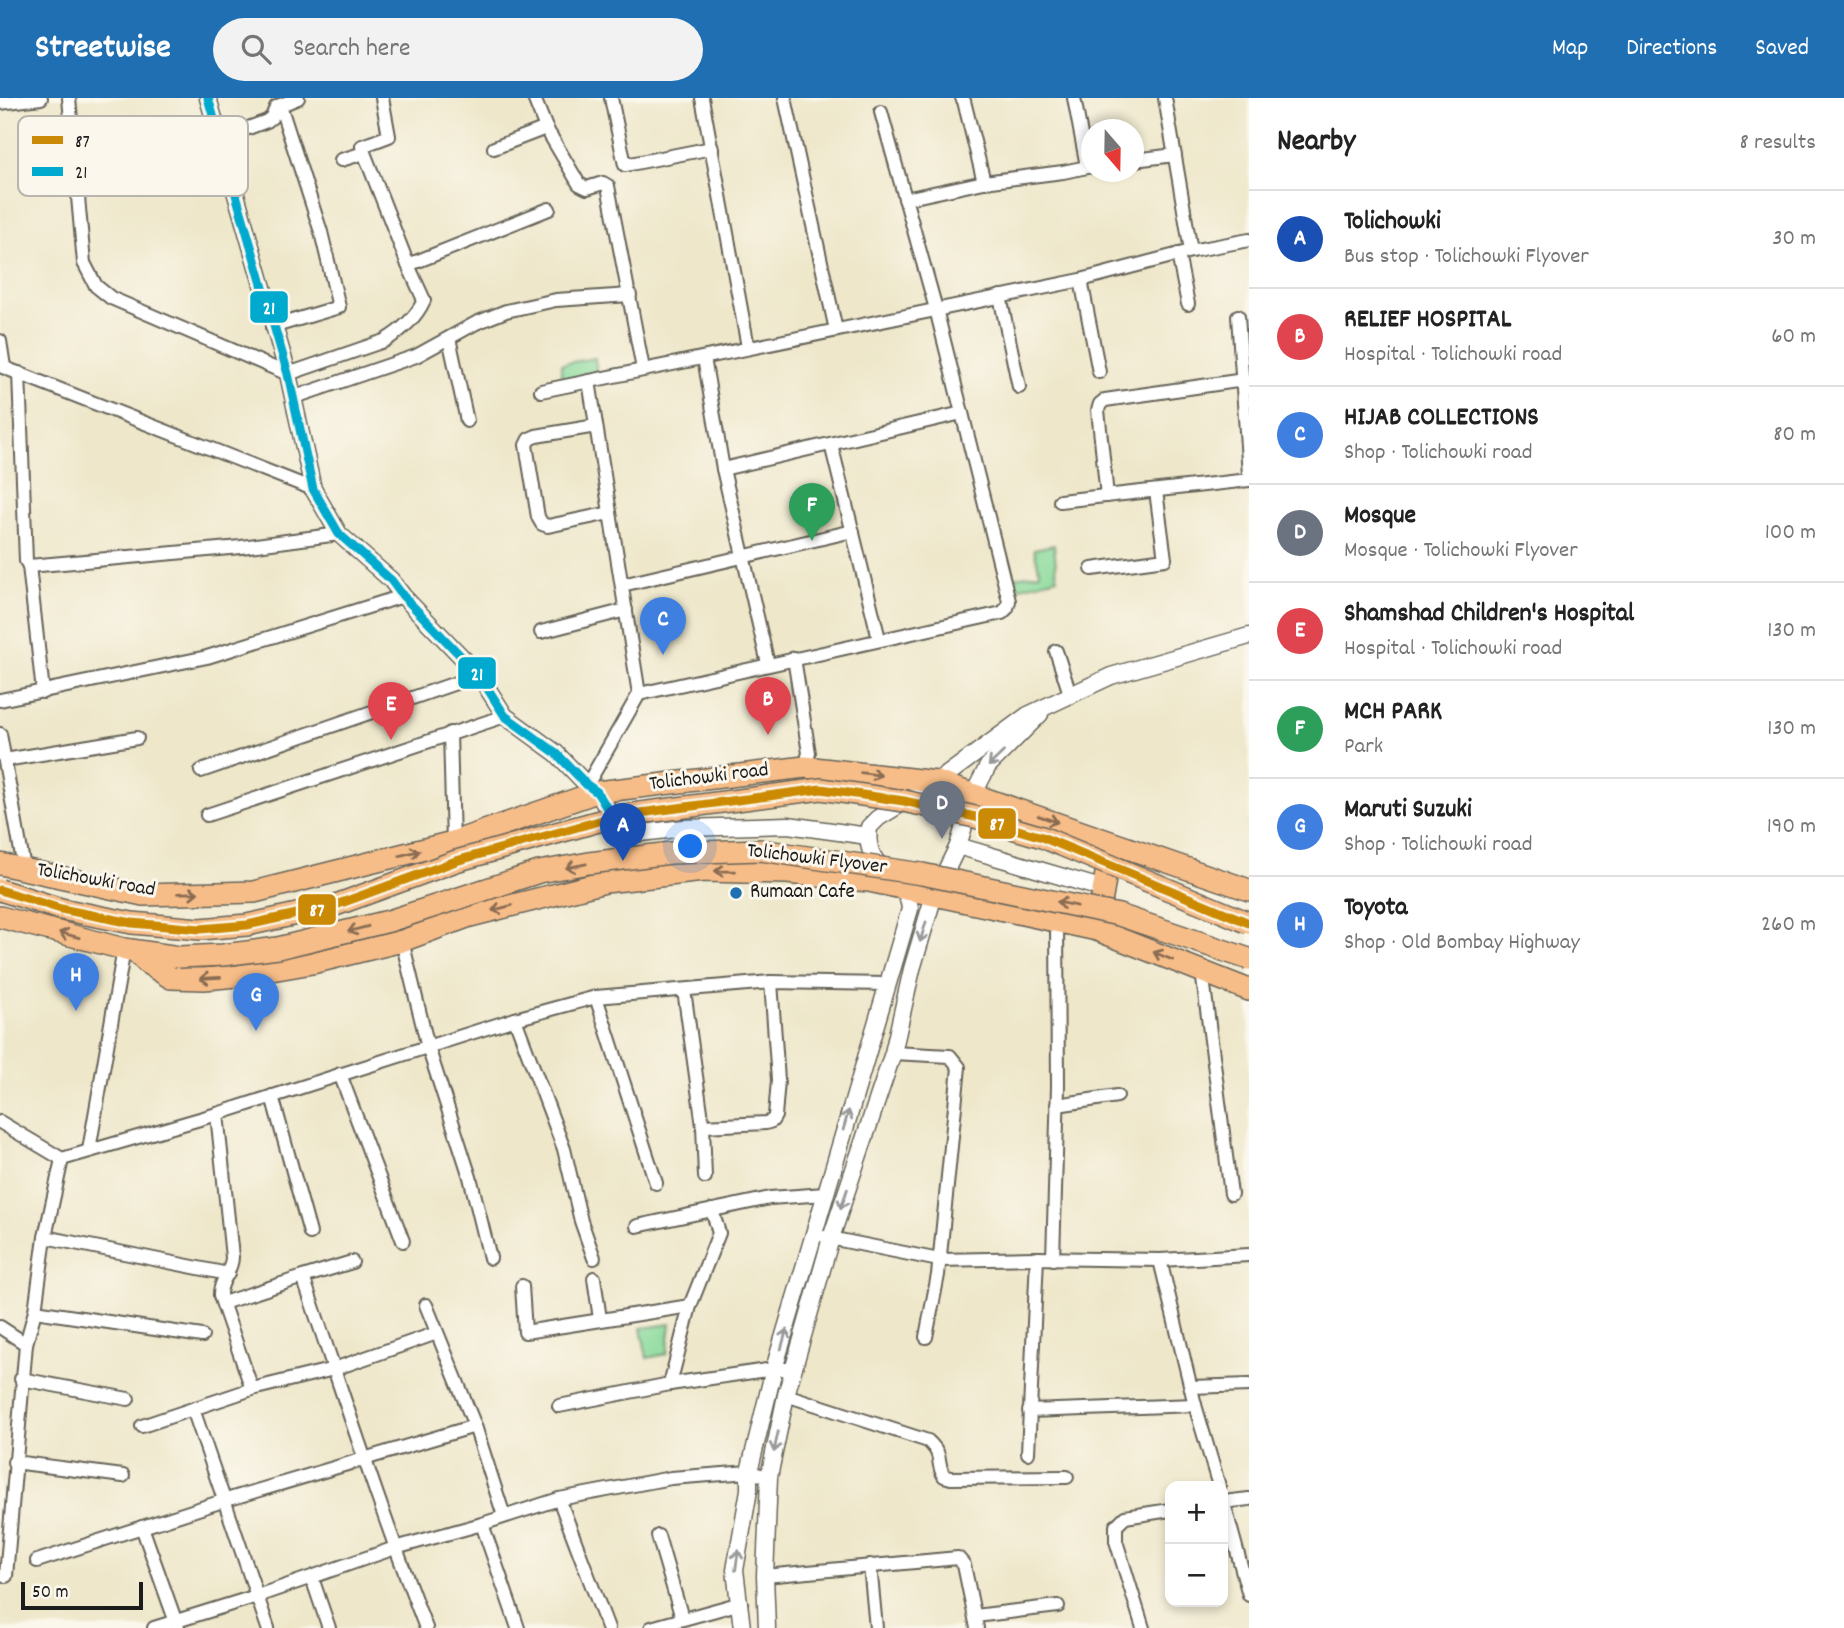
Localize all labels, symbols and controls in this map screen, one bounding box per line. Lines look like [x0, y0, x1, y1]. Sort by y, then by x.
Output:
search box [213, 18, 703, 81]
text: Streetwise [35, 26, 171, 73]
icon: search [237, 30, 275, 68]
text: Search here [293, 31, 410, 68]
text: Map [1552, 32, 1588, 66]
text: Directions [1626, 32, 1717, 66]
text: Saved [1755, 32, 1809, 66]
legend [18, 116, 248, 196]
north arrow [1081, 119, 1144, 182]
text: Nearby [1277, 122, 1355, 165]
text: 8 results [1740, 127, 1816, 160]
text: 87 [75, 130, 90, 157]
text: 21 [75, 161, 87, 188]
text: Tolichowki [1344, 204, 1441, 241]
text: A [1294, 223, 1306, 256]
text: 30 m [1772, 223, 1816, 256]
text: Bus stop · Tolichowki Flyover [1344, 241, 1589, 274]
line badge: 21 [249, 290, 289, 324]
text: 21 [263, 297, 275, 324]
text: RELIEF HOSPITAL [1344, 302, 1511, 339]
text: B [1295, 321, 1305, 354]
text: 60 m [1771, 321, 1816, 354]
text: Hospital · Tolichowki road [1344, 339, 1562, 372]
text: HIJAB COLLECTIONS [1344, 400, 1539, 437]
text: C [1294, 419, 1306, 452]
text: 80 m [1773, 419, 1816, 452]
text: Shop · Tolichowki road [1344, 437, 1532, 470]
pin: F [789, 483, 835, 541]
text: Mosque [1344, 498, 1416, 535]
text: D [1294, 517, 1306, 550]
text: 100 m [1765, 517, 1816, 550]
text: Mosque · Tolichowki Flyover [1344, 535, 1578, 568]
text: Shamshad Children's Hospital [1344, 596, 1634, 633]
pin: C [640, 597, 686, 655]
text: E [1295, 615, 1305, 648]
text: 130 m [1767, 615, 1816, 648]
text: Hospital · Tolichowki road [1344, 633, 1562, 666]
line badge: 21 [457, 656, 497, 690]
text: 21 [471, 663, 483, 690]
pin: B [745, 677, 791, 735]
pin: E [368, 682, 414, 740]
text: MCH PARK [1344, 694, 1442, 731]
text: F [1295, 713, 1305, 746]
text: 130 m [1767, 713, 1816, 746]
text: Park [1344, 731, 1383, 764]
one-way arrow [988, 750, 1005, 767]
street label: Tolichowki road [648, 756, 770, 800]
one-way arrow [859, 768, 882, 781]
pin: D [919, 781, 965, 839]
text: Maruti Suzuki [1344, 792, 1472, 829]
pin: A [600, 803, 646, 861]
line badge: 87 [977, 807, 1017, 840]
text: G [1294, 811, 1306, 844]
text: 190 m [1767, 811, 1816, 844]
text: 87 [990, 813, 1004, 840]
one-way arrow [1037, 814, 1059, 826]
your location [673, 829, 707, 863]
text: Shop · Tolichowki road [1344, 829, 1532, 862]
street label: Tolichowki Flyover [745, 837, 889, 883]
one-way arrow [398, 846, 421, 859]
street label: Tolichowki road [34, 856, 158, 906]
one-way arrow [565, 859, 588, 873]
one-way arrow [714, 865, 737, 878]
place label: Rumaan Cafe [750, 878, 855, 908]
marker: Rumaan Cafe [728, 885, 744, 901]
one-way arrow [176, 887, 199, 900]
text: Toyota [1344, 890, 1408, 927]
line badge: 87 [297, 893, 337, 926]
one-way arrow [1056, 897, 1079, 911]
text: 87 [310, 899, 324, 926]
one-way arrow [491, 902, 514, 915]
text: H [1294, 909, 1306, 942]
text: 260 m [1761, 909, 1816, 942]
one-way arrow [916, 921, 929, 943]
one-way arrow [347, 923, 369, 936]
text: Shop · Old Bombay Highway [1344, 927, 1580, 960]
one-way arrow [58, 928, 81, 941]
one-way arrow [1152, 948, 1174, 961]
pin: H [53, 953, 99, 1011]
one-way arrow [199, 972, 222, 985]
pin: G [233, 973, 279, 1031]
one-way arrow [841, 1109, 854, 1131]
one-way arrow [837, 1188, 849, 1210]
one-way arrow [778, 1328, 791, 1350]
one-way arrow [769, 1430, 783, 1453]
map controls [1165, 1481, 1228, 1607]
button: + [1165, 1481, 1228, 1544]
button: − [1165, 1544, 1228, 1607]
one-way arrow [731, 1549, 744, 1572]
scale bar [21, 1579, 144, 1611]
text: 50 m [32, 1580, 69, 1607]

